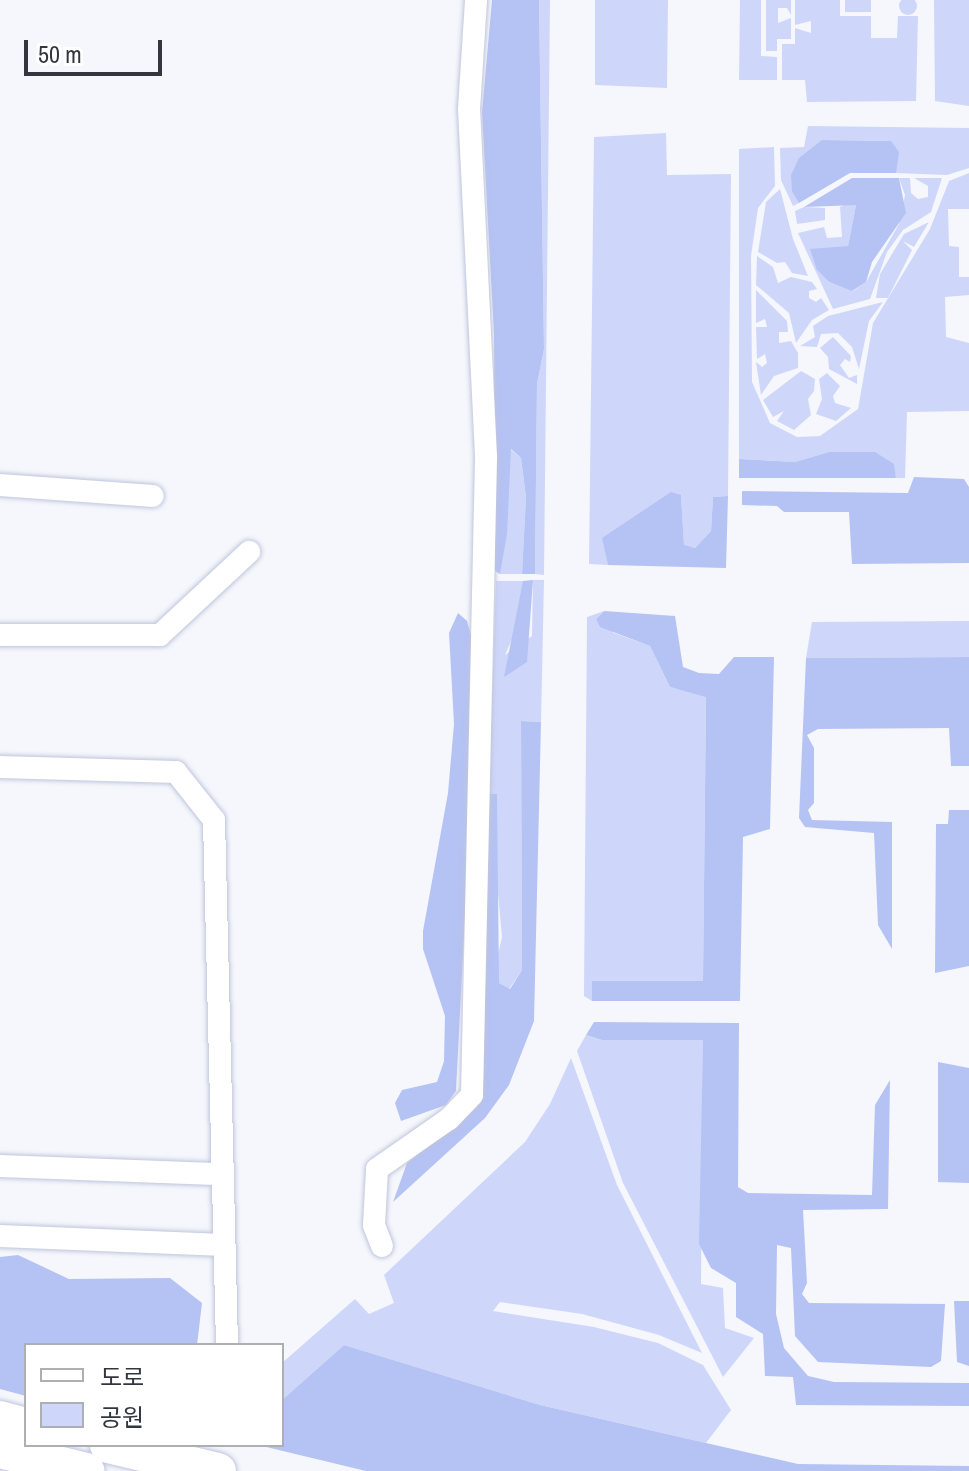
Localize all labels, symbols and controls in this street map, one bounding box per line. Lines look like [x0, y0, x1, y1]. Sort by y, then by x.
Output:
scale bar [28, 24, 166, 74]
text: 50 m [38, 38, 82, 70]
legend [24, 1343, 284, 1447]
text: 도로 [100, 1361, 144, 1393]
text: 공원 [100, 1401, 144, 1433]

